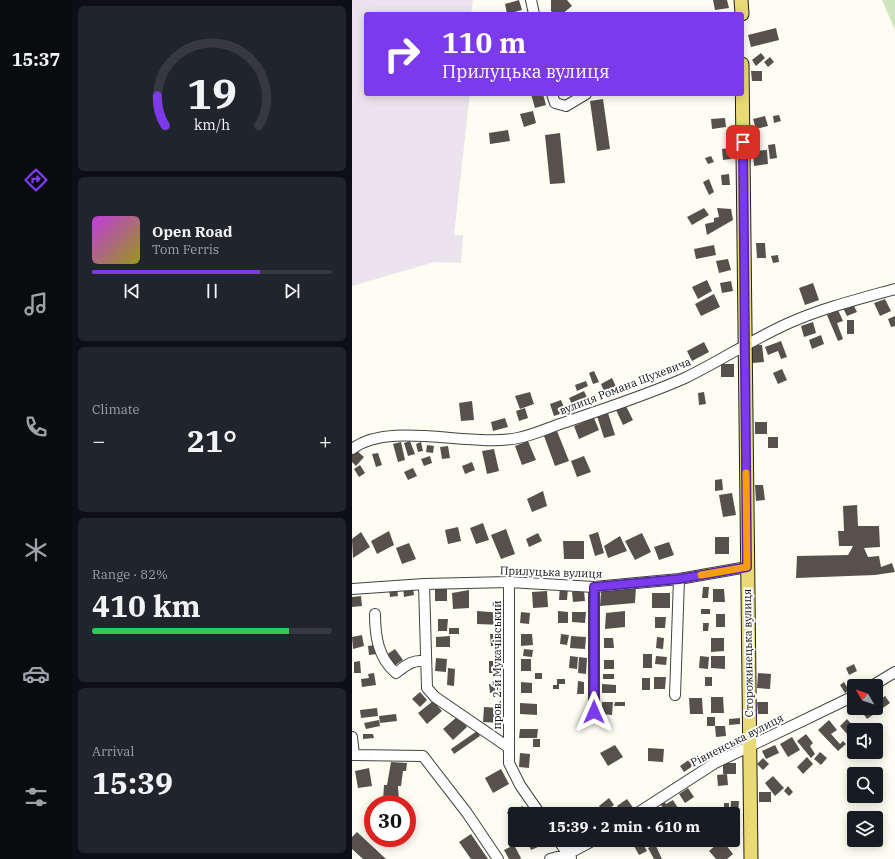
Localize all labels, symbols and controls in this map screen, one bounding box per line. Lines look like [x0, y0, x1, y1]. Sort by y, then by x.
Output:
text: 110 m [442, 24, 526, 61]
icon: right [376, 28, 428, 80]
text: 15:37 [12, 48, 60, 71]
text: Прилуцька вулиця [442, 60, 610, 83]
text: 19 [187, 66, 237, 120]
text: km/h [194, 115, 230, 134]
pin [726, 125, 760, 159]
icon: arrive [732, 131, 754, 153]
icon: directions [22, 166, 50, 194]
text: Open Road [152, 222, 232, 241]
text: Tom Ferris [152, 241, 219, 258]
icon: previous [121, 280, 143, 302]
icon: pause [201, 280, 223, 302]
icon: next [281, 280, 303, 302]
icon: music [22, 290, 50, 318]
street label: вулиця Романа Шухевича [557, 354, 693, 418]
text: Climate [92, 401, 139, 418]
icon: phone [22, 413, 50, 441]
text: 21° [187, 421, 237, 460]
text: − [92, 426, 105, 455]
text: + [319, 426, 332, 455]
icon: climate [22, 536, 50, 564]
street label: Прилуцька вулиця [500, 563, 602, 581]
text: Range · 82% [92, 566, 168, 583]
text: 410 km [92, 586, 201, 625]
street label: Сторожинецька вулиця [740, 589, 756, 717]
street label: пров. 2-й Мукачівський [490, 600, 504, 730]
icon: car [22, 660, 50, 688]
north arrow [847, 679, 883, 715]
map controls [847, 679, 883, 847]
position arrow [573, 691, 615, 733]
street label: Рівненська вулиця [688, 710, 786, 770]
button: sound [847, 723, 883, 759]
text: Arrival [92, 743, 134, 760]
text: 15:39 [92, 763, 173, 802]
button: search [847, 767, 883, 803]
icon: filters [22, 783, 50, 811]
speed limit sign: 30 [364, 795, 416, 847]
button: layers [847, 811, 883, 847]
text: 15:39 · 2 min · 610 m [548, 817, 700, 836]

